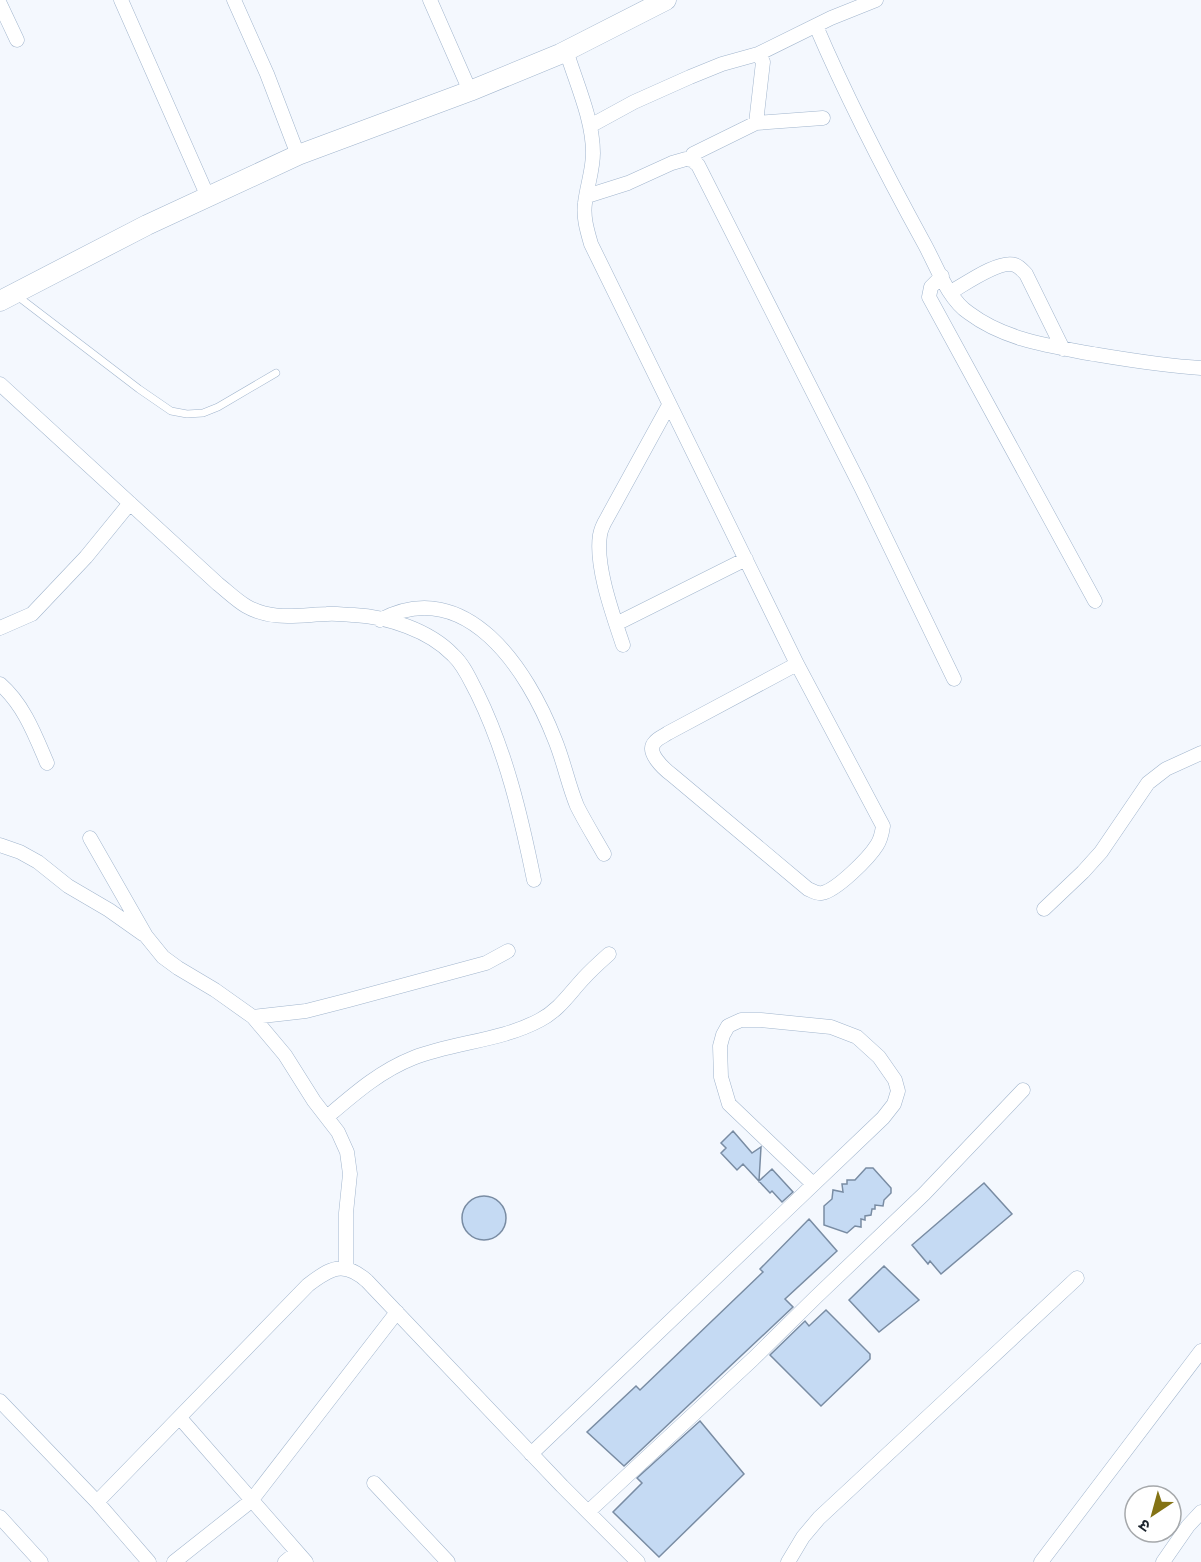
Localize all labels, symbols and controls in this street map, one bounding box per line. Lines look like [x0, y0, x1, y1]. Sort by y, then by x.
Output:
north arrow [1123, 1484, 1183, 1544]
text: उ [1135, 1516, 1153, 1536]

